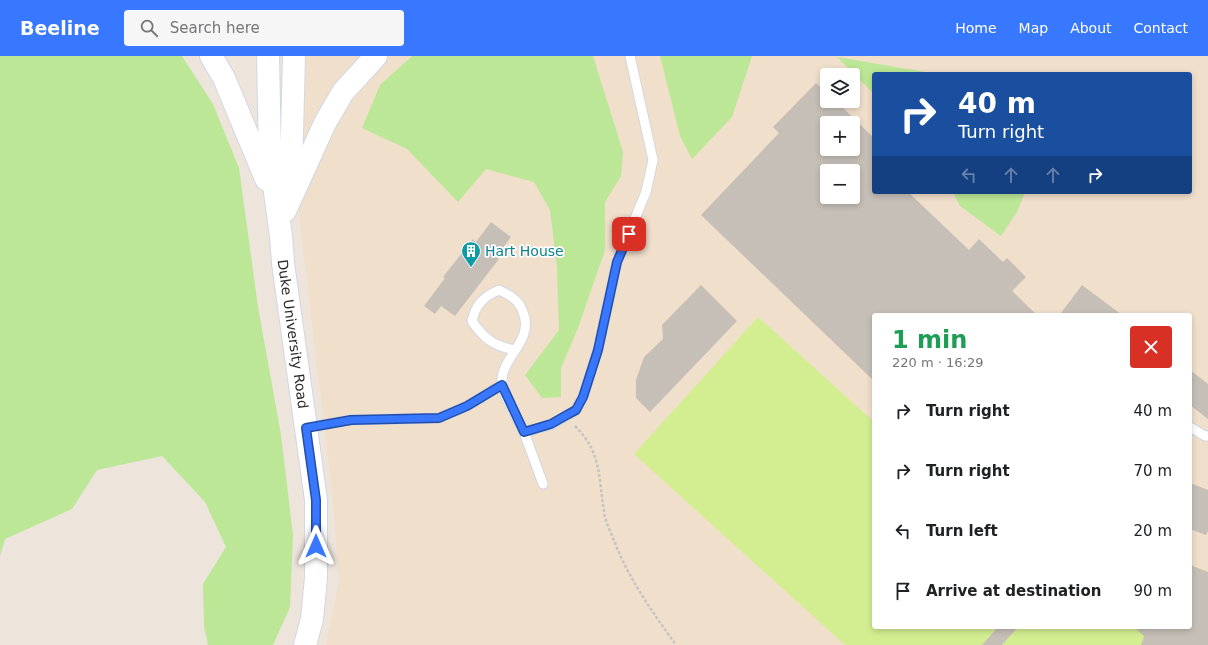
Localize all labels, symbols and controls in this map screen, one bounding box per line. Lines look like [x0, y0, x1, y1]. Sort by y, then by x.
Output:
search box [124, 10, 404, 46]
text: Beeline [20, 17, 100, 39]
icon: search [138, 17, 160, 39]
text: Search here [170, 19, 260, 37]
text: Home [955, 20, 997, 36]
text: Map [1019, 20, 1048, 36]
text: About [1070, 20, 1112, 36]
text: Contact [1134, 20, 1188, 36]
map controls [820, 68, 860, 204]
button: layers [820, 68, 860, 108]
text: 40 m [958, 87, 1036, 120]
icon: right [892, 88, 944, 140]
button: + [820, 116, 860, 156]
text: Turn right [958, 121, 1044, 142]
button: − [820, 164, 860, 204]
icon: left [958, 164, 980, 186]
icon: ahead [1000, 164, 1022, 186]
icon: ahead [1042, 164, 1064, 186]
icon: right [1084, 164, 1106, 186]
pin [612, 217, 646, 251]
icon: arrive [618, 223, 640, 245]
building icon: Hart House [460, 240, 482, 268]
place label: Hart House [485, 243, 564, 259]
street label: Duke University Road [275, 258, 311, 410]
text: 1 min [892, 326, 967, 354]
button: close [1130, 326, 1172, 368]
text: 220 m · 16:29 [892, 355, 983, 370]
icon: right [892, 400, 914, 422]
text: Turn right [926, 402, 1010, 420]
text: 40 m [1134, 402, 1172, 420]
icon: right [892, 460, 914, 482]
text: Turn right [926, 462, 1010, 480]
text: 70 m [1134, 462, 1172, 480]
icon: left [892, 520, 914, 542]
text: Turn left [926, 522, 998, 540]
text: 20 m [1134, 522, 1172, 540]
position arrow [295, 525, 337, 567]
icon: arrive [892, 580, 914, 602]
text: Arrive at destination [926, 582, 1101, 600]
text: 90 m [1134, 582, 1172, 600]

